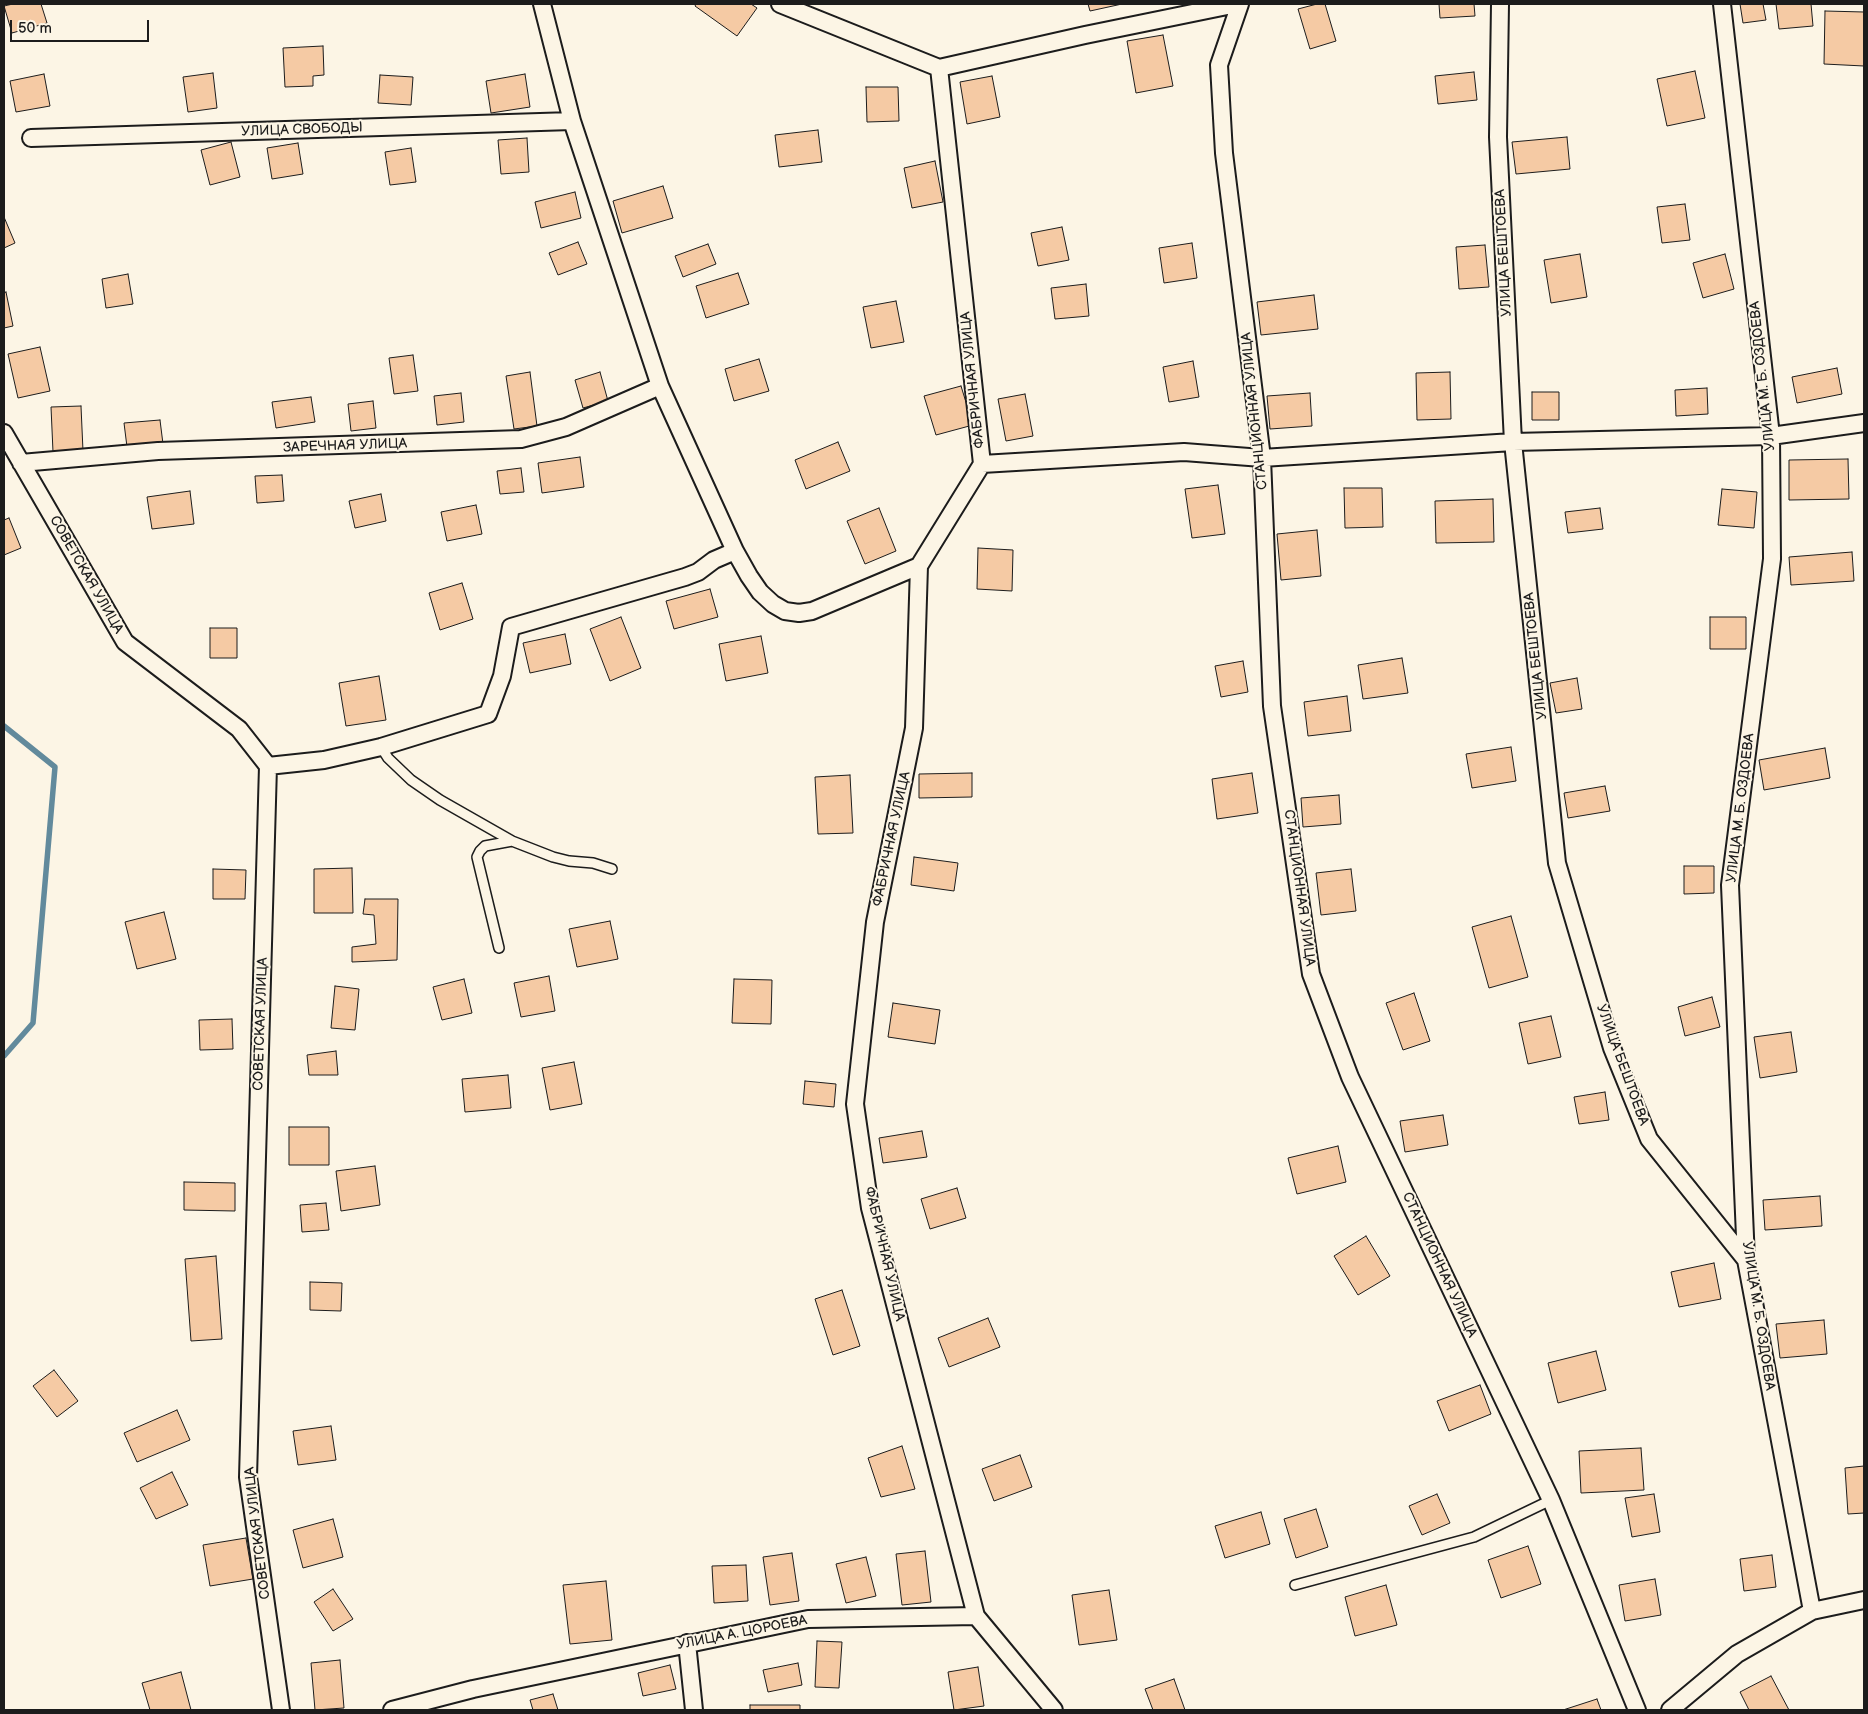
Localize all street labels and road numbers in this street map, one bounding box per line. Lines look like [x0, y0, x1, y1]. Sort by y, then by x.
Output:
street label: УЛИЦА СВОБОДЫ [241, 119, 363, 141]
street label: УЛИЦА БЕШТОЕВА [1492, 189, 1516, 317]
street label: УЛИЦА М. Б. ОЗДОЕВА [1747, 300, 1779, 452]
street label: ФАБРИЧНАЯ УЛИЦА [957, 311, 989, 449]
street label: СТАНЦИОННАЯ УЛИЦА [1238, 332, 1272, 490]
street label: ЗАРЕЧНАЯ УЛИЦА [283, 435, 407, 457]
street label: СОВЕТСКАЯ УЛИЦА [45, 513, 127, 637]
street label: УЛИЦА БЕШТОЕВА [1521, 592, 1551, 720]
street label: УЛИЦА М. Б. ОЗДОЕВА [1723, 732, 1759, 884]
street label: ФАБРИЧНАЯ УЛИЦА [869, 770, 915, 908]
street label: СТАНЦИОННАЯ УЛИЦА [1280, 809, 1318, 967]
street label: СОВЕТСКАЯ УЛИЦА [250, 957, 272, 1091]
street label: УЛИЦА БЕШТОЕВА [1592, 1002, 1652, 1128]
street label: ФАБРИЧНАЯ УЛИЦА [860, 1185, 908, 1323]
street label: СТАНЦИОННАЯ УЛИЦА [1398, 1190, 1480, 1340]
street label: УЛИЦА М. Б. ОЗДОЕВА [1738, 1240, 1778, 1392]
street label: СОВЕТСКАЯ УЛИЦА [242, 1466, 274, 1600]
street label: УЛИЦА А. ЦОРОЕВА [675, 1612, 809, 1654]

